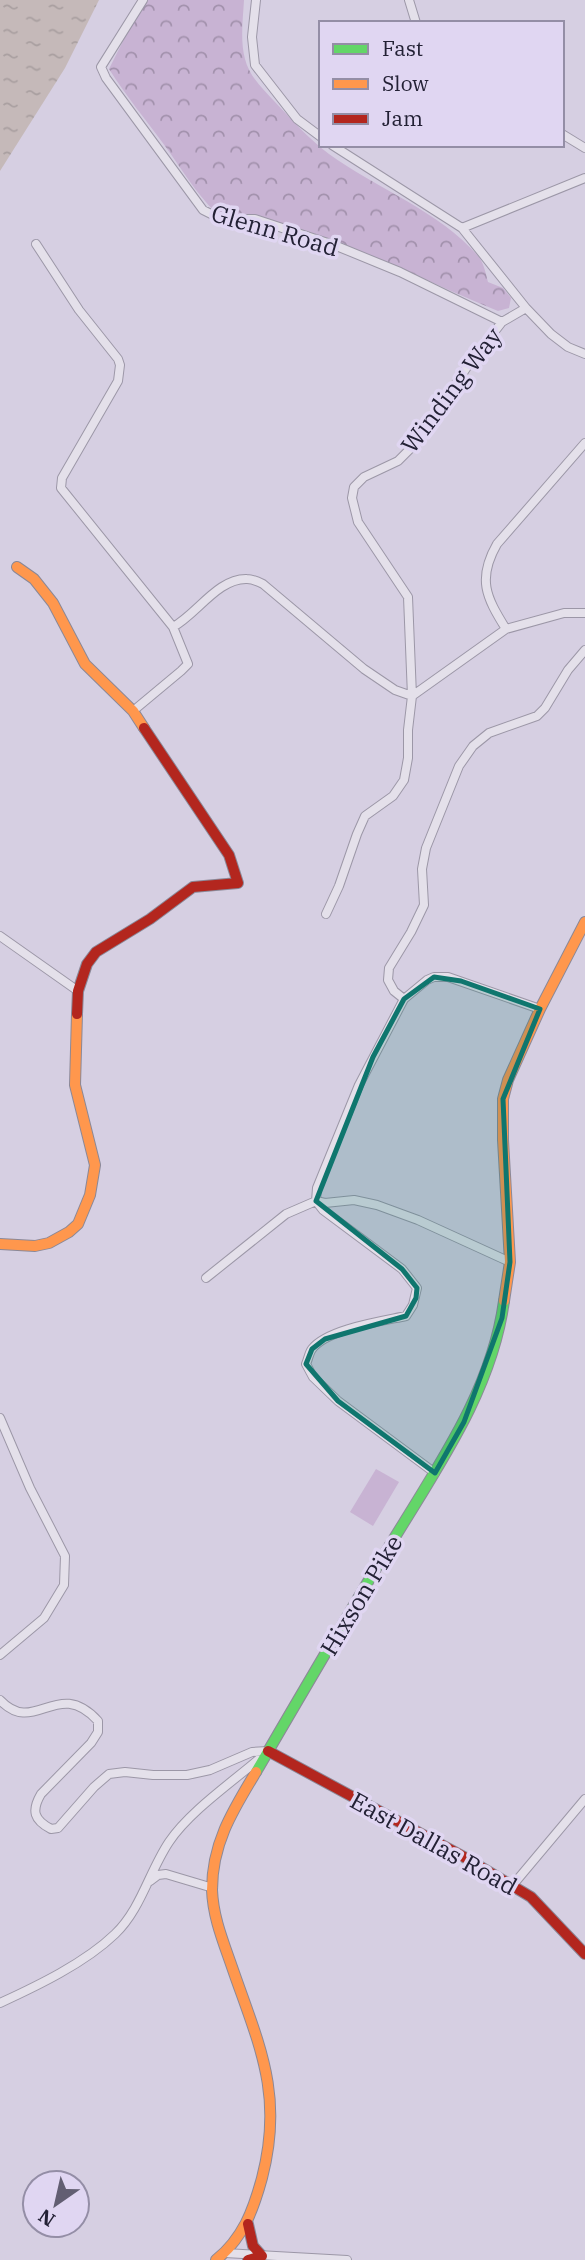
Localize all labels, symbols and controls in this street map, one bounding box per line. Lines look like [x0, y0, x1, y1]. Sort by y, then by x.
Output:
legend [319, 21, 564, 147]
text: Fast [382, 34, 423, 62]
text: Slow [382, 69, 429, 97]
text: Jam [382, 104, 423, 132]
street label: Glenn Road [208, 197, 342, 263]
street label: Winding Way [393, 321, 509, 459]
street label: Hixson Pike [313, 1529, 409, 1661]
street label: East Dallas Road [345, 1784, 523, 1902]
north arrow [21, 2169, 91, 2239]
text: N [34, 2204, 59, 2232]

